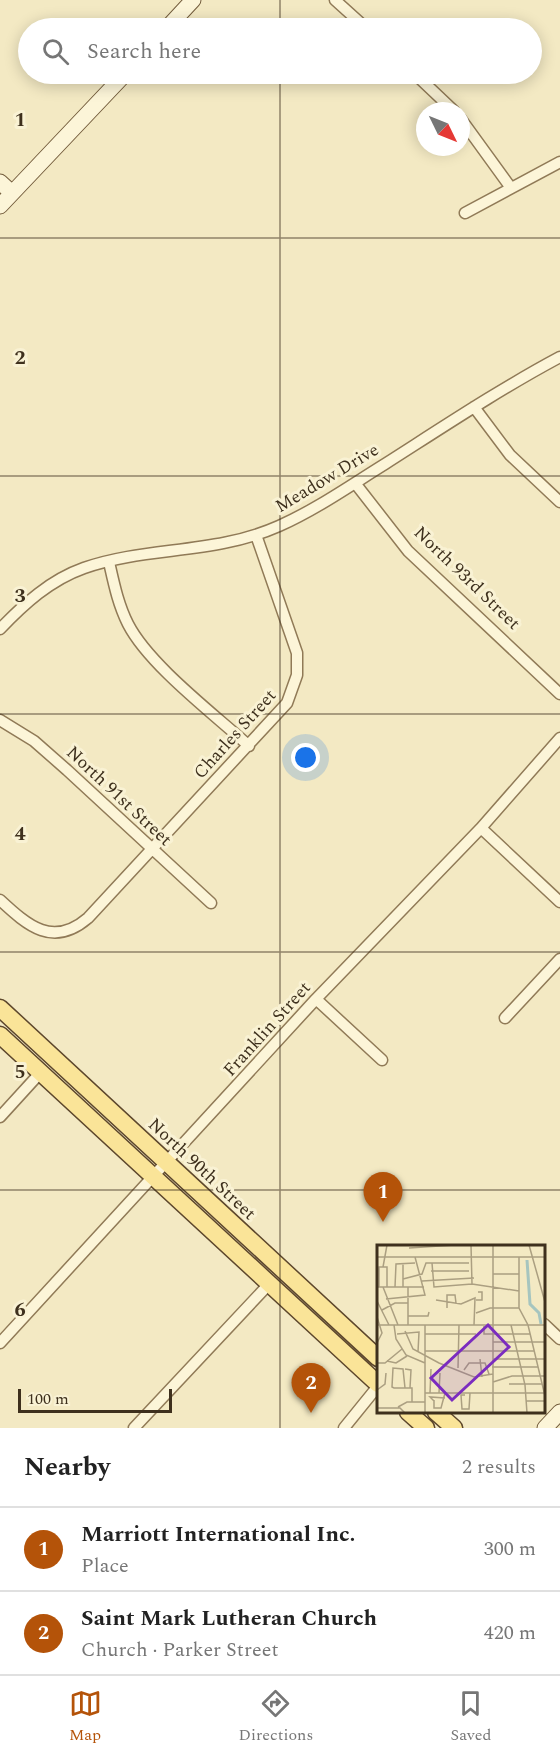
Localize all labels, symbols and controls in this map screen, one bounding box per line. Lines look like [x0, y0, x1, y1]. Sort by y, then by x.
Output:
search box [18, 18, 542, 84]
icon: search [39, 35, 72, 68]
text: Search here [87, 35, 201, 68]
north arrow [416, 102, 470, 156]
text: 1 [14, 105, 26, 135]
text: 2 [14, 343, 26, 373]
street label: Meadow Drive [270, 436, 384, 520]
street label: North 93rd Street [407, 520, 527, 636]
text: 3 [14, 581, 26, 611]
street label: Charles Street [187, 683, 283, 785]
street label: North 91st Street [60, 740, 178, 852]
your location [291, 743, 320, 772]
text: 4 [14, 819, 26, 849]
street label: Franklin Street [217, 975, 317, 1083]
text: 5 [14, 1057, 26, 1087]
street label: North 90th Street [142, 1112, 262, 1226]
pin: 1 [364, 1172, 403, 1222]
inset map [377, 1245, 545, 1413]
text: 6 [14, 1295, 26, 1325]
pin: 2 [292, 1364, 330, 1413]
scale bar [18, 1386, 172, 1414]
text: 100 m [27, 1387, 69, 1411]
text: Nearby [24, 1447, 110, 1487]
text: 2 results [462, 1452, 536, 1482]
text: Marriott International Inc. [81, 1518, 355, 1551]
text: 1 [38, 1534, 49, 1564]
text: 300 m [484, 1534, 536, 1564]
text: Place [81, 1551, 129, 1581]
text: Saint Mark Lutheran Church [81, 1602, 377, 1635]
text: 2 [38, 1618, 49, 1648]
text: 420 m [484, 1618, 536, 1648]
text: Church · Parker Street [81, 1635, 278, 1665]
tab: Map [69, 1687, 102, 1747]
tab: Directions [239, 1687, 313, 1747]
tab: Saved [450, 1687, 491, 1747]

